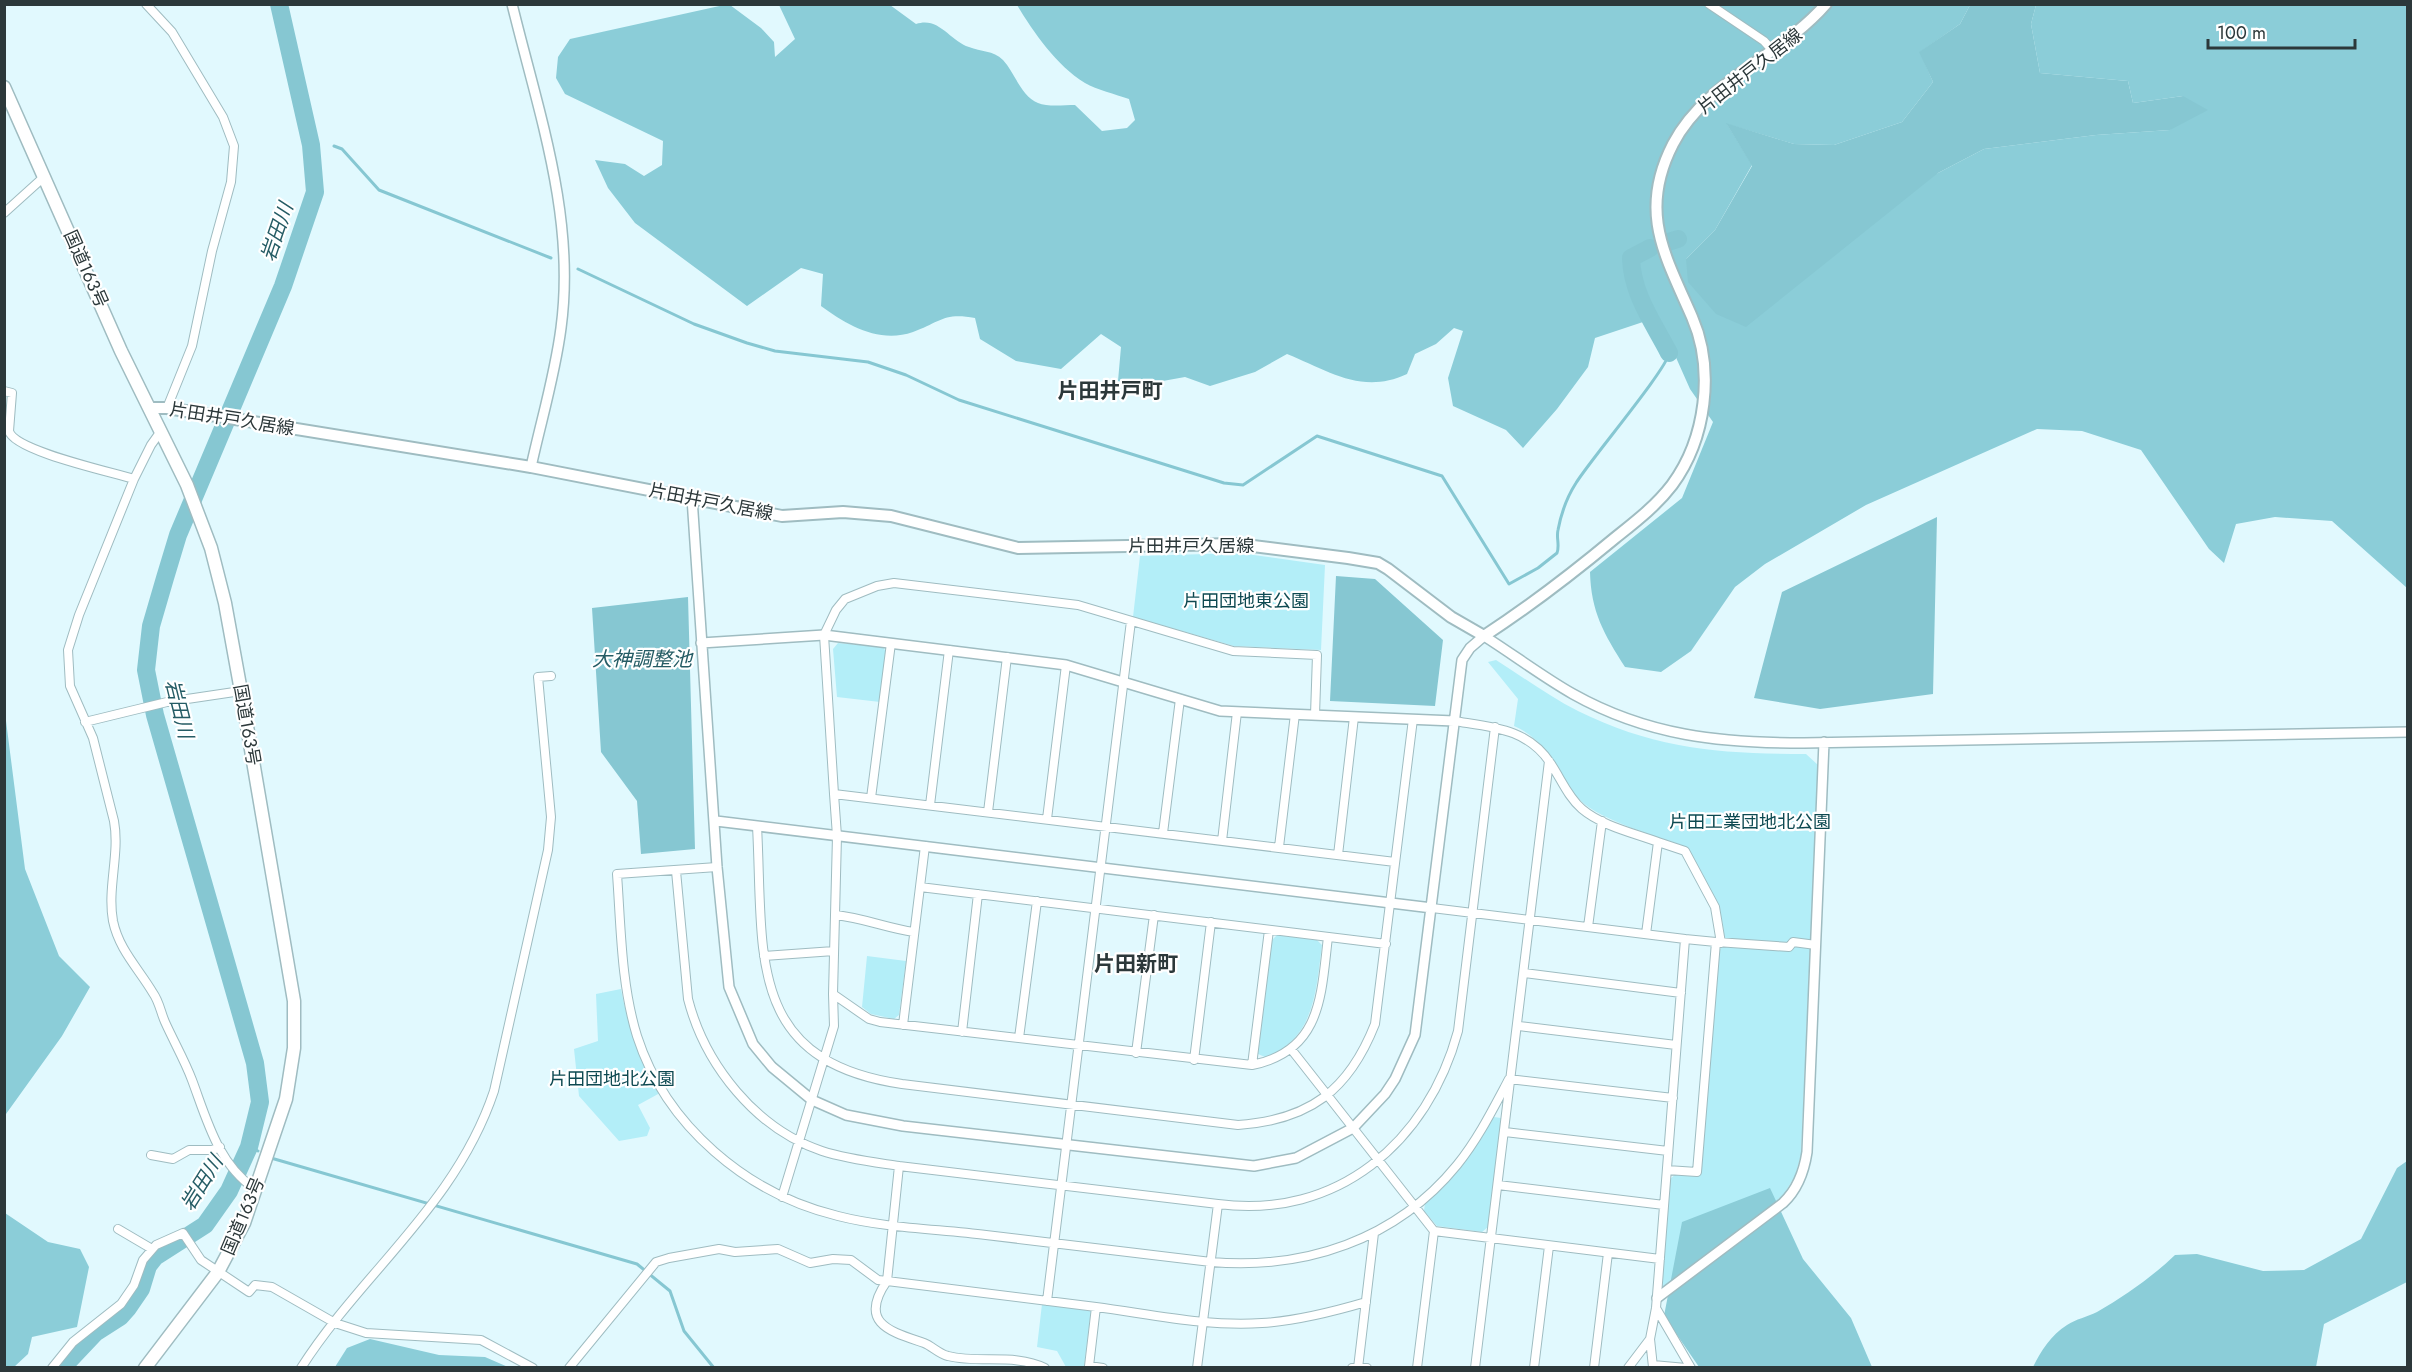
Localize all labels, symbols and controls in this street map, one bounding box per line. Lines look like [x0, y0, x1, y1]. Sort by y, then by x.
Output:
scale bar [2208, 12, 2355, 50]
text: 100 m [2217, 20, 2266, 46]
street label: 片田井戸久居線 [1692, 22, 1808, 120]
water label: 岩田川 [254, 197, 301, 265]
street label: 国道163号 [57, 226, 115, 312]
district label: 片田井戸町 [1058, 376, 1163, 406]
street label: 片田井戸久居線 [168, 396, 296, 442]
street label: 片田井戸久居線 [647, 477, 775, 527]
street label: 片田井戸久居線 [1128, 533, 1254, 559]
park label: 片田団地東公園 [1183, 588, 1309, 614]
water label: 大神調整池 [592, 645, 694, 674]
water label: 岩田川 [158, 676, 201, 744]
street label: 国道163号 [227, 682, 267, 768]
park label: 片田工業団地北公園 [1669, 809, 1831, 835]
district label: 片田新町 [1094, 949, 1178, 979]
park label: 片田団地北公園 [549, 1066, 675, 1092]
water label: 岩田川 [174, 1148, 231, 1216]
street label: 国道163号 [215, 1173, 271, 1259]

